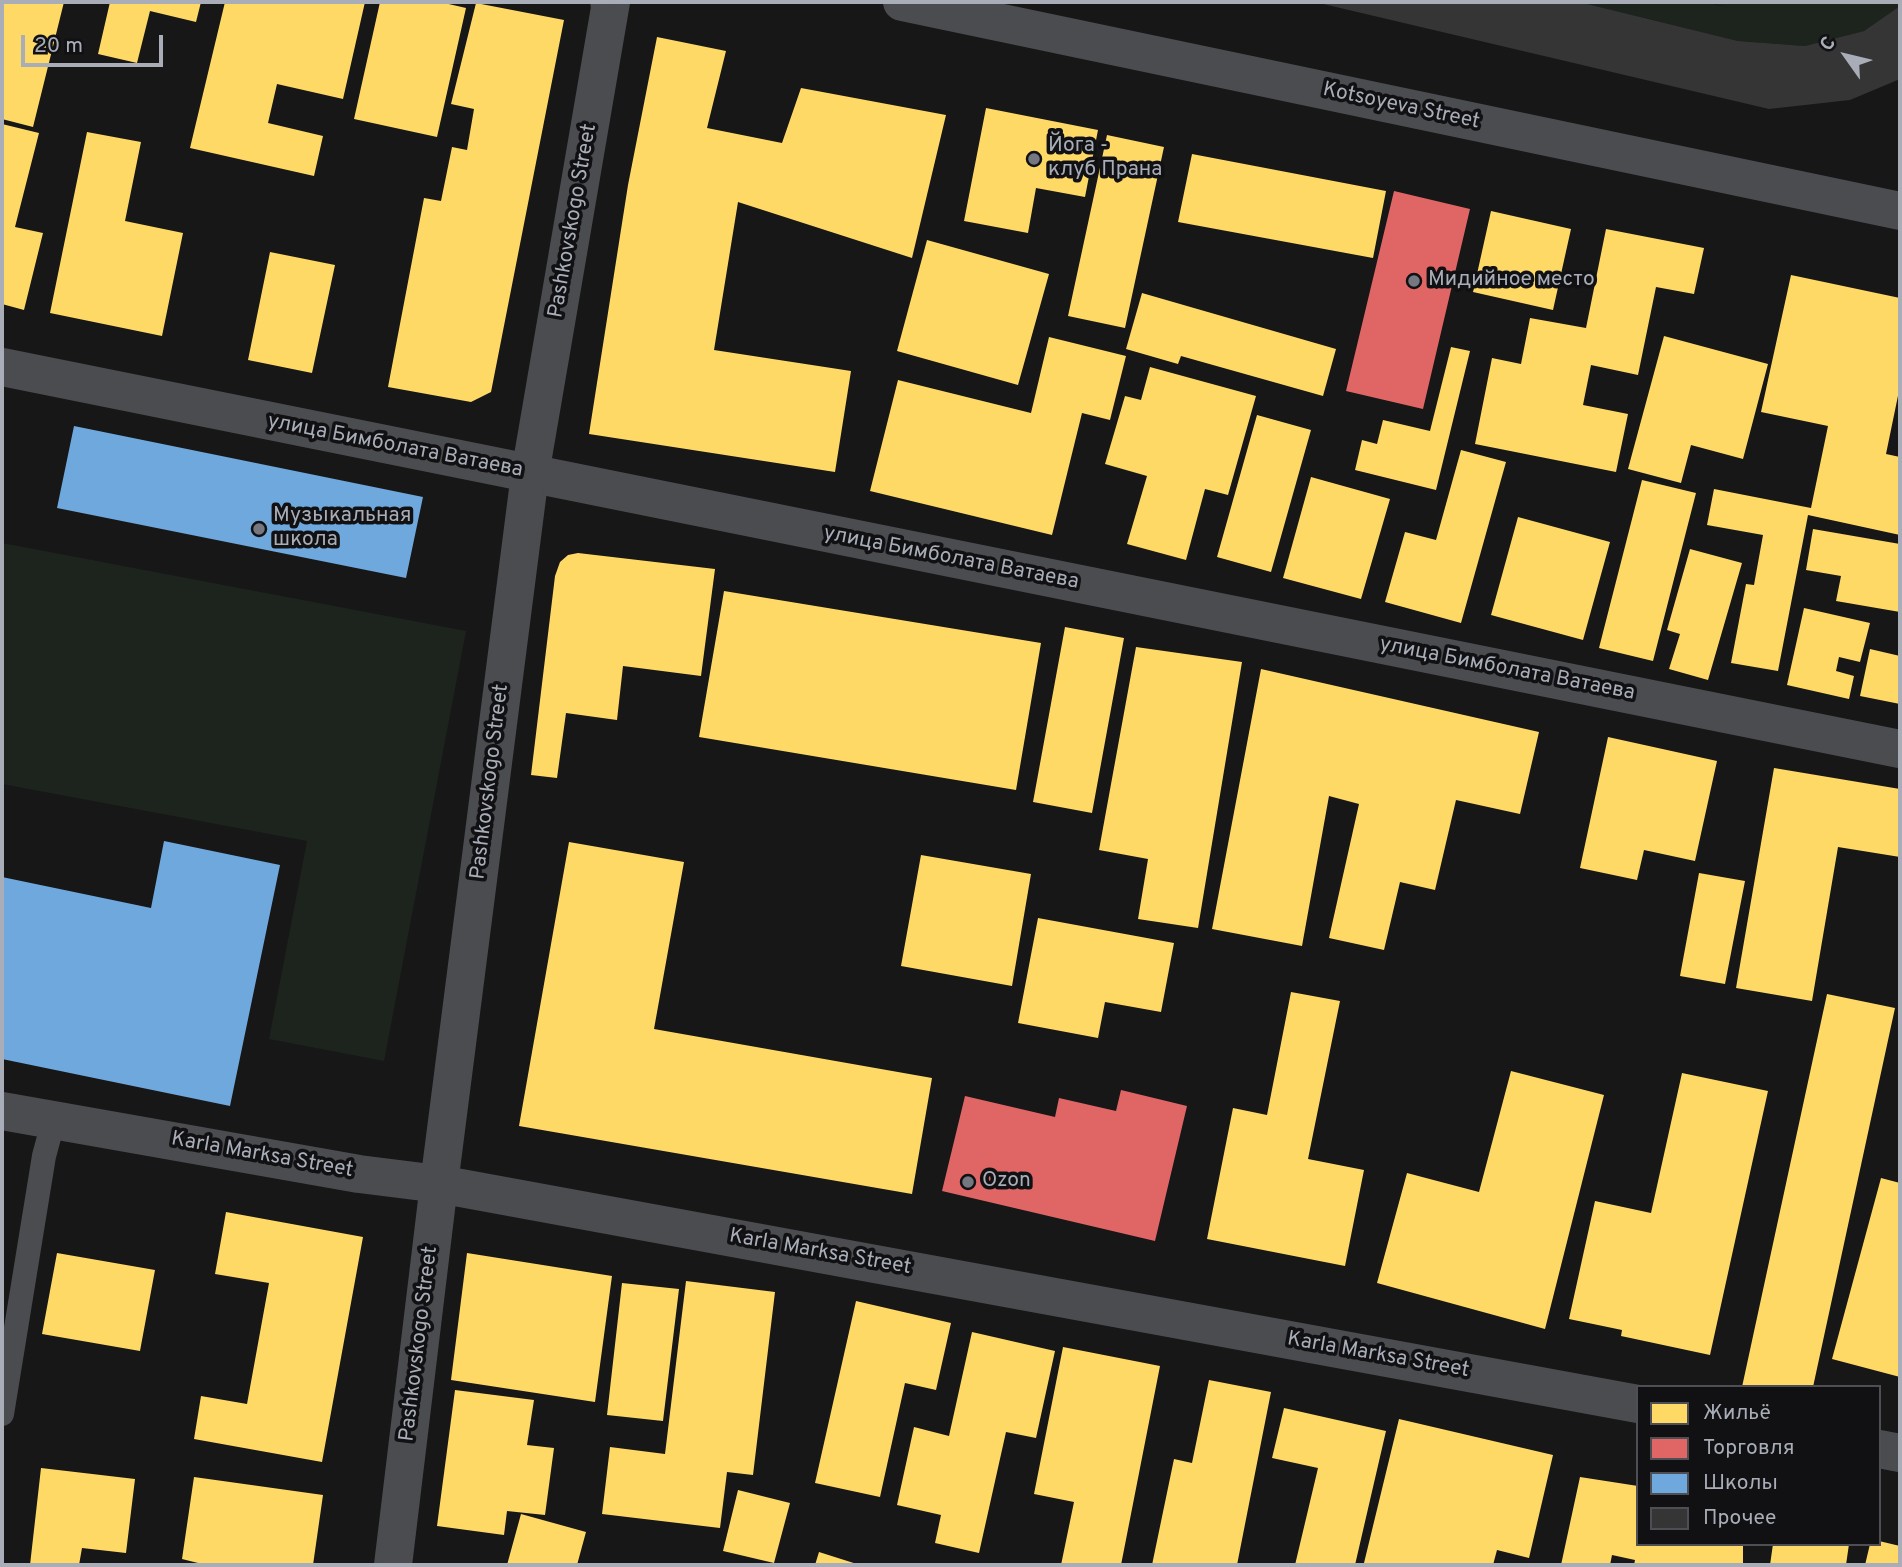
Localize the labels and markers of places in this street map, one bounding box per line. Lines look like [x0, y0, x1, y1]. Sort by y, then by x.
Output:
place label: Йога - клуб Прана [1048, 134, 1162, 184]
marker: Йога - клуб Прана [1026, 151, 1042, 167]
place label: Мидийное место [1428, 268, 1595, 294]
marker: Мидийное место [1406, 273, 1422, 289]
place label: Музыкальная школа [273, 504, 411, 554]
marker: Музыкальная школа [251, 521, 267, 537]
place label: Ozon [982, 1169, 1031, 1195]
marker: Ozon [960, 1174, 976, 1190]

